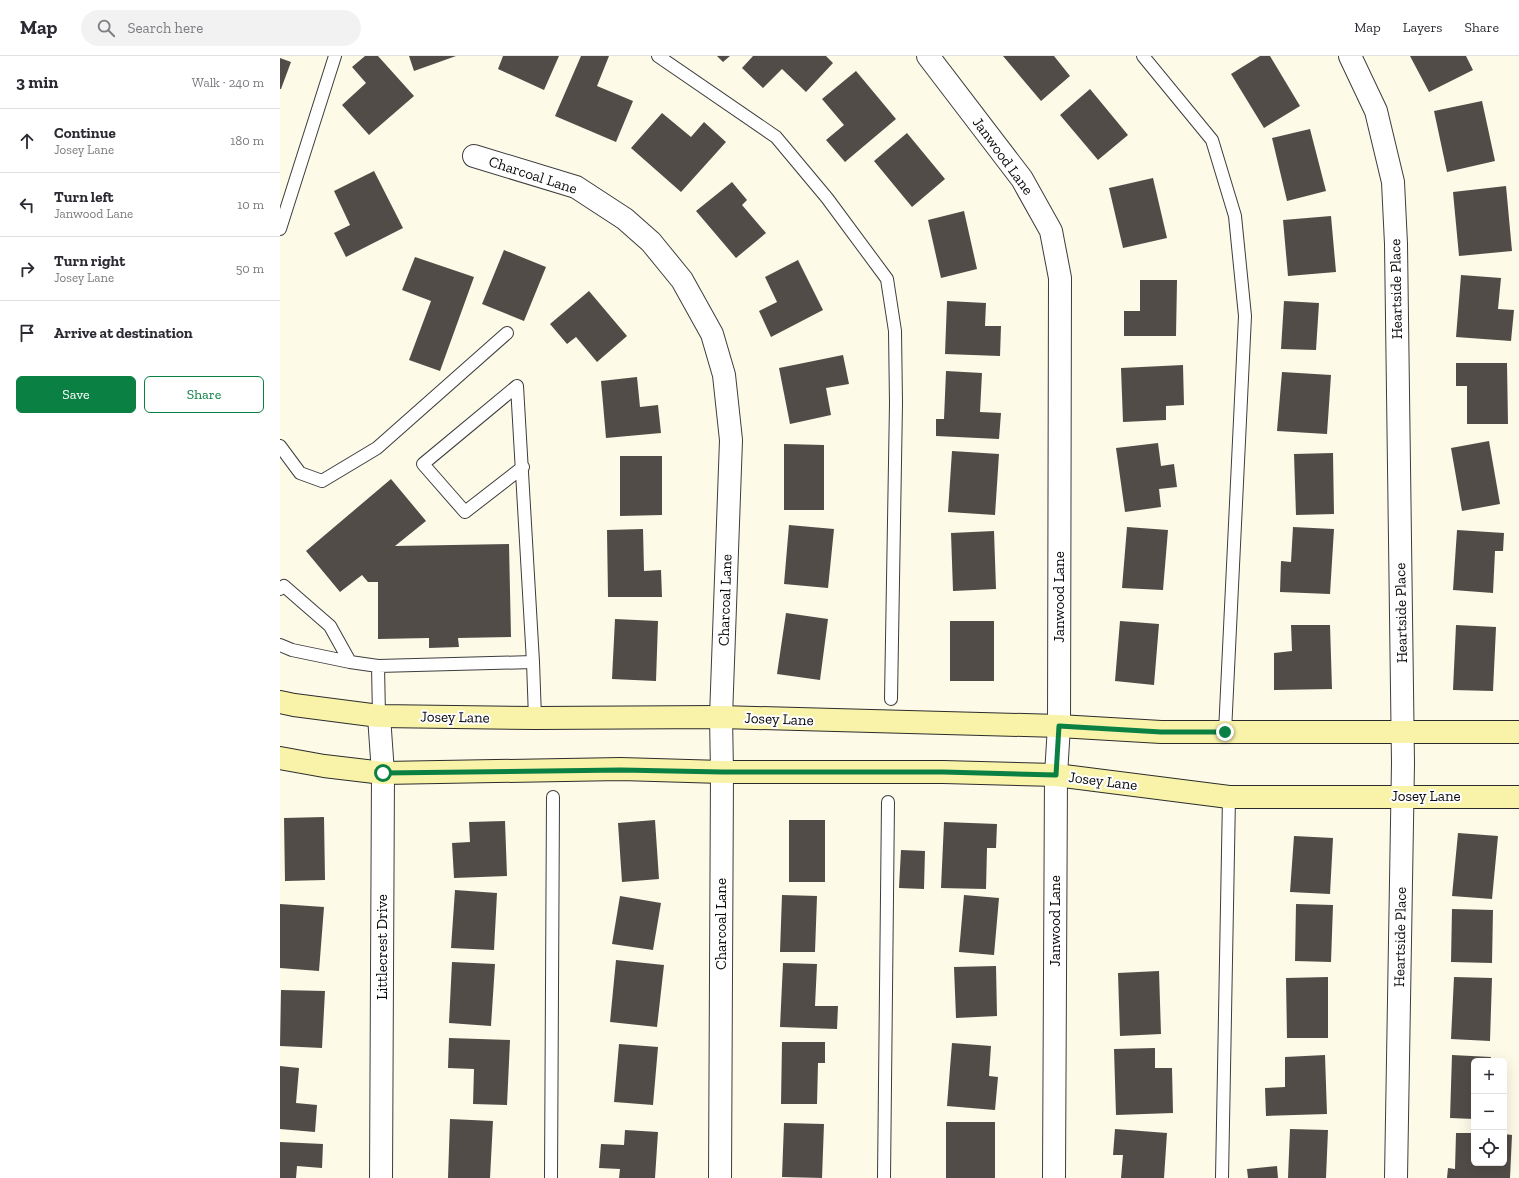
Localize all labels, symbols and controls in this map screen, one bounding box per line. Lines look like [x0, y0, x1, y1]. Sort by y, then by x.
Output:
search box [81, 10, 361, 46]
text: Map [20, 16, 57, 39]
icon: search [95, 17, 117, 39]
text: Search here [127, 19, 203, 37]
text: Map [1354, 19, 1381, 36]
text: Layers [1403, 19, 1442, 36]
text: Share [1464, 19, 1499, 36]
text: 3 min [16, 72, 58, 92]
text: Walk · 240 m [192, 75, 264, 90]
street label: Janwood Lane [969, 114, 1037, 198]
text: Continue [54, 124, 116, 142]
icon: ahead [16, 130, 38, 152]
text: 180 m [230, 133, 264, 148]
text: Josey Lane [54, 142, 114, 157]
street label: Charcoal Lane [486, 152, 580, 198]
text: Turn left [54, 188, 114, 206]
icon: left [16, 194, 38, 216]
text: 10 m [237, 197, 264, 212]
text: Janwood Lane [54, 206, 133, 221]
street label: Heartside Place [1386, 239, 1406, 339]
text: Turn right [54, 252, 125, 270]
icon: right [16, 258, 38, 280]
text: 50 m [236, 261, 264, 276]
text: Josey Lane [54, 270, 114, 285]
icon: arrive [16, 322, 38, 344]
text: Arrive at destination [54, 324, 193, 342]
button: Save [16, 376, 136, 413]
button: Share [144, 376, 264, 413]
street label: Janwood Lane [1050, 551, 1068, 643]
street label: Charcoal Lane [714, 554, 736, 646]
street label: Heartside Place [1391, 563, 1411, 663]
street label: Josey Lane [420, 707, 490, 727]
street label: Josey Lane [744, 709, 814, 729]
route end [1216, 723, 1234, 741]
route start [374, 764, 392, 782]
street label: Josey Lane [1068, 768, 1138, 794]
street label: Josey Lane [1391, 787, 1461, 805]
street label: Janwood Lane [1046, 875, 1064, 967]
street label: Charcoal Lane [712, 878, 730, 970]
street label: Heartside Place [1390, 887, 1410, 987]
street label: Littlecrest Drive [373, 894, 391, 1000]
map controls [1471, 1058, 1507, 1166]
button: + [1471, 1058, 1507, 1094]
button: − [1471, 1094, 1507, 1130]
button: locate [1471, 1130, 1507, 1166]

